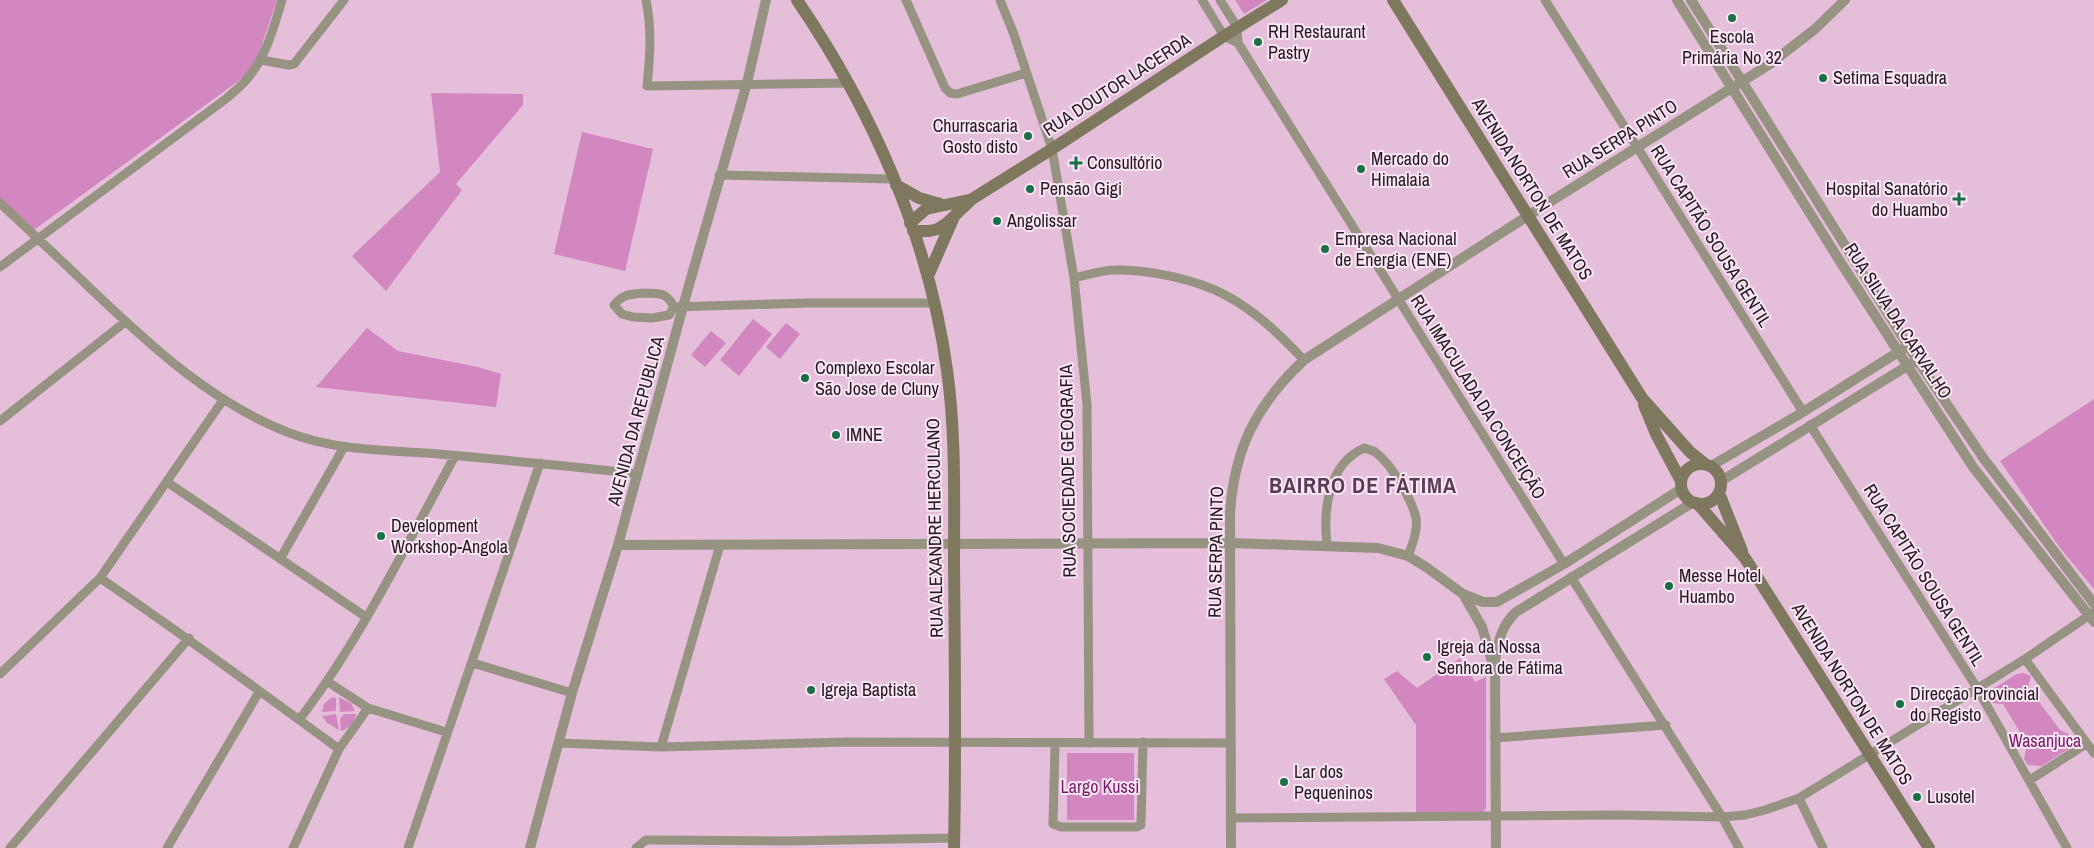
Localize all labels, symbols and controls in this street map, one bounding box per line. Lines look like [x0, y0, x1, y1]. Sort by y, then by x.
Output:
marker: Escola Primária No 32 [1726, 12, 1738, 24]
place label: RH Restaurant Pastry [1268, 19, 1366, 65]
place label: Escola Primária No 32 [1682, 24, 1782, 70]
street label: RUA DOUTOR LACERDA [1038, 27, 1196, 142]
marker: RH Restaurant Pastry [1252, 36, 1264, 48]
place label: Setima Esquadra [1833, 65, 1947, 90]
marker: Setima Esquadra [1817, 72, 1829, 84]
street label: AVENIDA NORTON DE MATOS [1466, 92, 1599, 285]
street label: RUA SERPA PINTO [1557, 93, 1682, 184]
place label: Churrascaria Gosto disto [933, 113, 1018, 159]
marker: Churrascaria Gosto disto [1022, 130, 1034, 142]
street label: RUA CAPITÃO SOUSA GENTIL [1645, 140, 1778, 332]
place label: Mercado do Himalaia [1371, 146, 1449, 192]
place label: Consultório [1087, 150, 1162, 175]
marker: Consultório [1069, 156, 1083, 170]
marker: Mercado do Himalaia [1355, 163, 1367, 175]
place label: Pensão Gigi [1040, 176, 1122, 201]
place label: Hospital Sanatório do Huambo [1826, 176, 1948, 222]
marker: Pensão Gigi [1024, 183, 1036, 195]
marker: Hospital Sanatório do Huambo [1952, 192, 1966, 206]
place label: Angolissar [1006, 208, 1077, 233]
marker: Angolissar [991, 215, 1003, 227]
place label: Empresa Nacional de Energia (ENE) [1335, 226, 1456, 272]
street label: RUA SILVA DA CARVALHO [1839, 238, 1958, 403]
marker: Empresa Nacional de Energia (ENE) [1319, 243, 1331, 255]
street label: RUA IMACULADA DA CONCEIÇÃO [1405, 290, 1552, 504]
street label: AVENIDA DA REPUBLICA [601, 333, 670, 509]
place label: Complexo Escolar São Jose de Cluny [815, 355, 940, 401]
street label: RUA SOCIEDADE GEOGRAFIA [1053, 364, 1082, 578]
marker: Complexo Escolar São Jose de Cluny [799, 372, 811, 384]
street label: RUA ALEXANDRE HERCULANO [920, 418, 949, 638]
place label: IMNE [846, 422, 883, 447]
marker: IMNE [830, 429, 842, 441]
district label: BAIRRO DE FÁTIMA [1269, 470, 1457, 500]
street label: RUA CAPITÃO SOUSA GENTIL [1858, 479, 1991, 671]
street label: RUA SERPA PINTO [1202, 486, 1229, 618]
place label: Development Workshop-Angola [391, 513, 508, 559]
marker: Development Workshop-Angola [375, 530, 387, 542]
place label: Messe Hotel Huambo [1679, 563, 1761, 609]
marker: Messe Hotel Huambo [1663, 580, 1675, 592]
street label: AVENIDA NORTON DE MATOS [1786, 597, 1919, 790]
place label: Igreja da Nossa Senhora de Fátima [1437, 634, 1563, 680]
marker: Igreja da Nossa Senhora de Fátima [1421, 651, 1433, 663]
place label: Igreja Baptista [821, 677, 916, 702]
place label: Direcção Provincial do Registo [1910, 681, 2039, 727]
marker: Igreja Baptista [805, 684, 817, 696]
marker: Direcção Provincial do Registo [1894, 698, 1906, 710]
park label: Wasanjuca [2009, 728, 2081, 753]
place label: Lar dos Pequeninos [1294, 759, 1373, 805]
park label: Largo Kussi [1061, 774, 1139, 799]
marker: Lar dos Pequeninos [1278, 776, 1290, 788]
place label: Lusotel [1927, 784, 1975, 809]
marker: Lusotel [1911, 791, 1923, 803]

